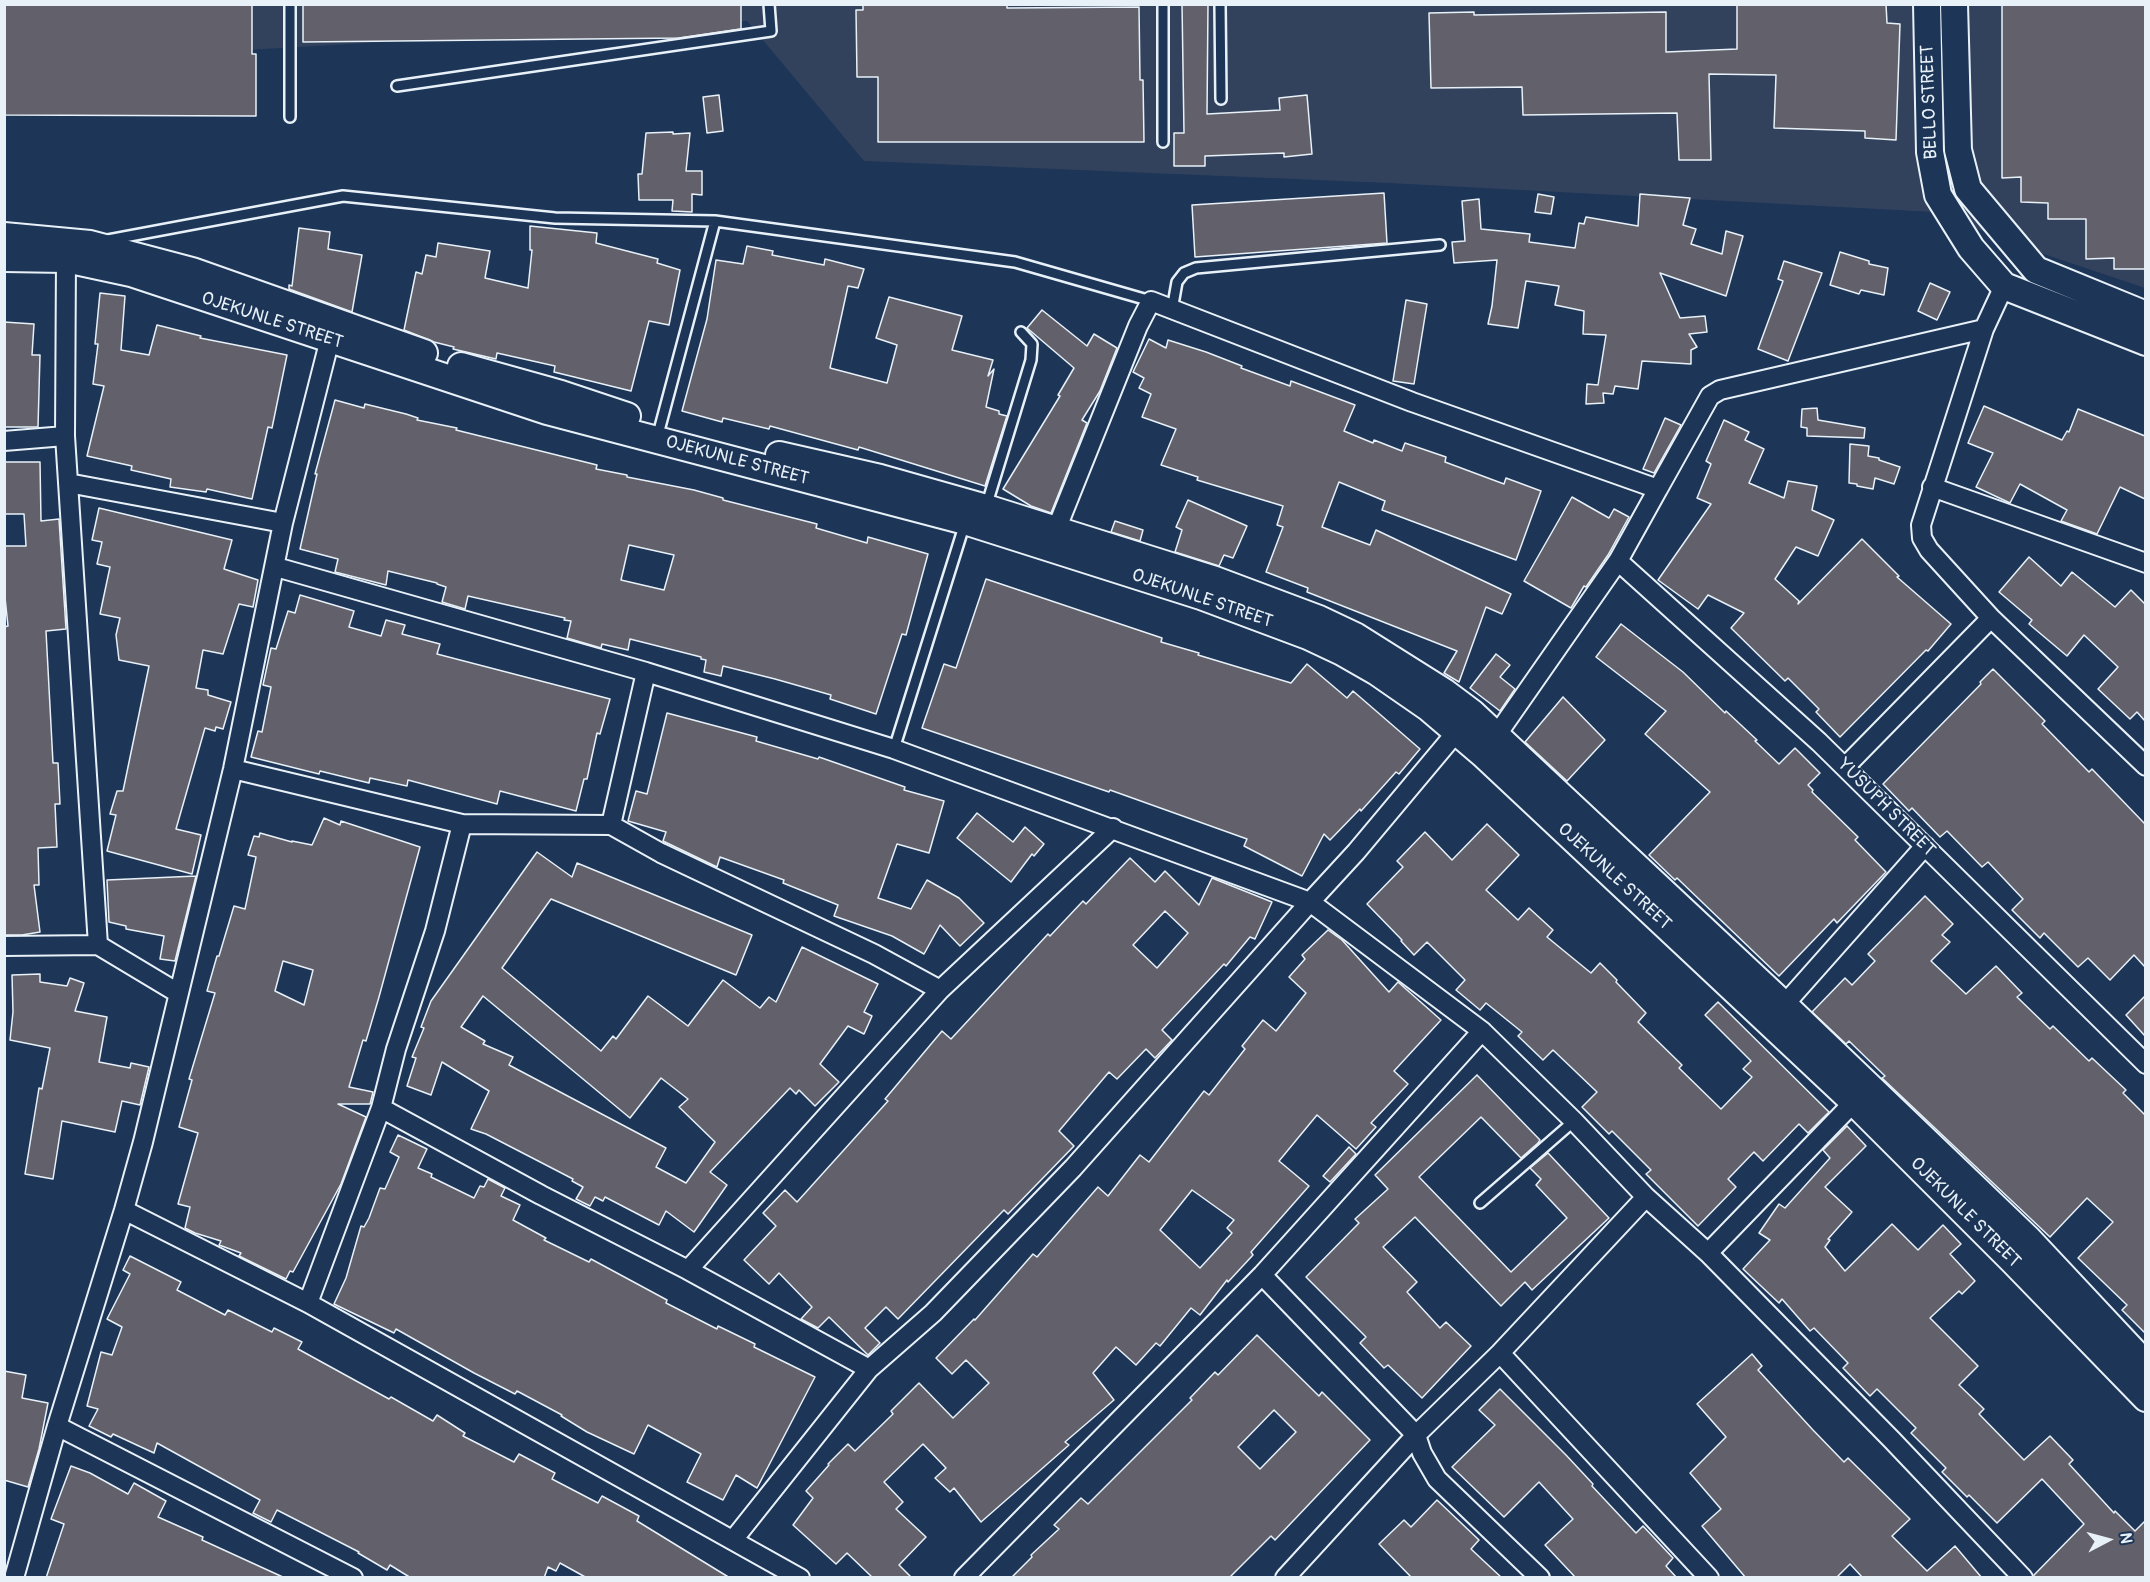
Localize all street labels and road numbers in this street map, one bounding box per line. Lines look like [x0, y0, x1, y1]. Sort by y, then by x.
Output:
street label: BELLO STREET [1917, 44, 1943, 160]
street label: OJEKUNLE STREET [199, 288, 345, 354]
street label: OJEKUNLE STREET [663, 431, 811, 491]
street label: OJEKUNLE STREET [1129, 565, 1275, 633]
street label: YUSUPH STREET [1833, 755, 1939, 861]
street label: OJEKUNLE STREET [1553, 819, 1675, 935]
street label: OJEKUNLE STREET [1905, 1153, 2025, 1273]

